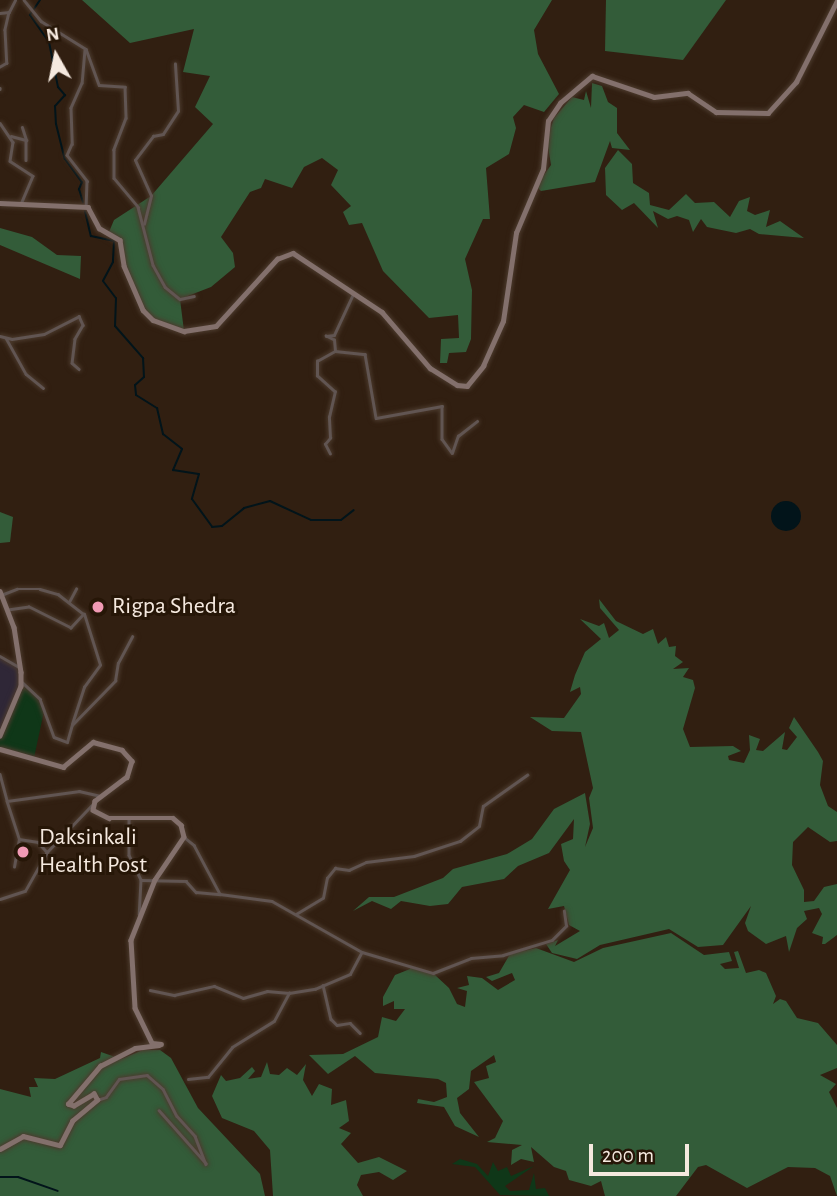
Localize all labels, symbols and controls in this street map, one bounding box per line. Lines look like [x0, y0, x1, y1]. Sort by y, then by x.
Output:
north arrow [21, 21, 91, 91]
text: N [45, 24, 61, 45]
place label: Rigpa Shedra [112, 593, 236, 621]
marker: Rigpa Shedra [90, 599, 106, 615]
place label: Daksinkali Health Post [39, 824, 147, 880]
marker: Daksinkali Health Post [13, 842, 33, 862]
scale bar [592, 1130, 692, 1174]
text: 200 m [602, 1145, 654, 1166]

